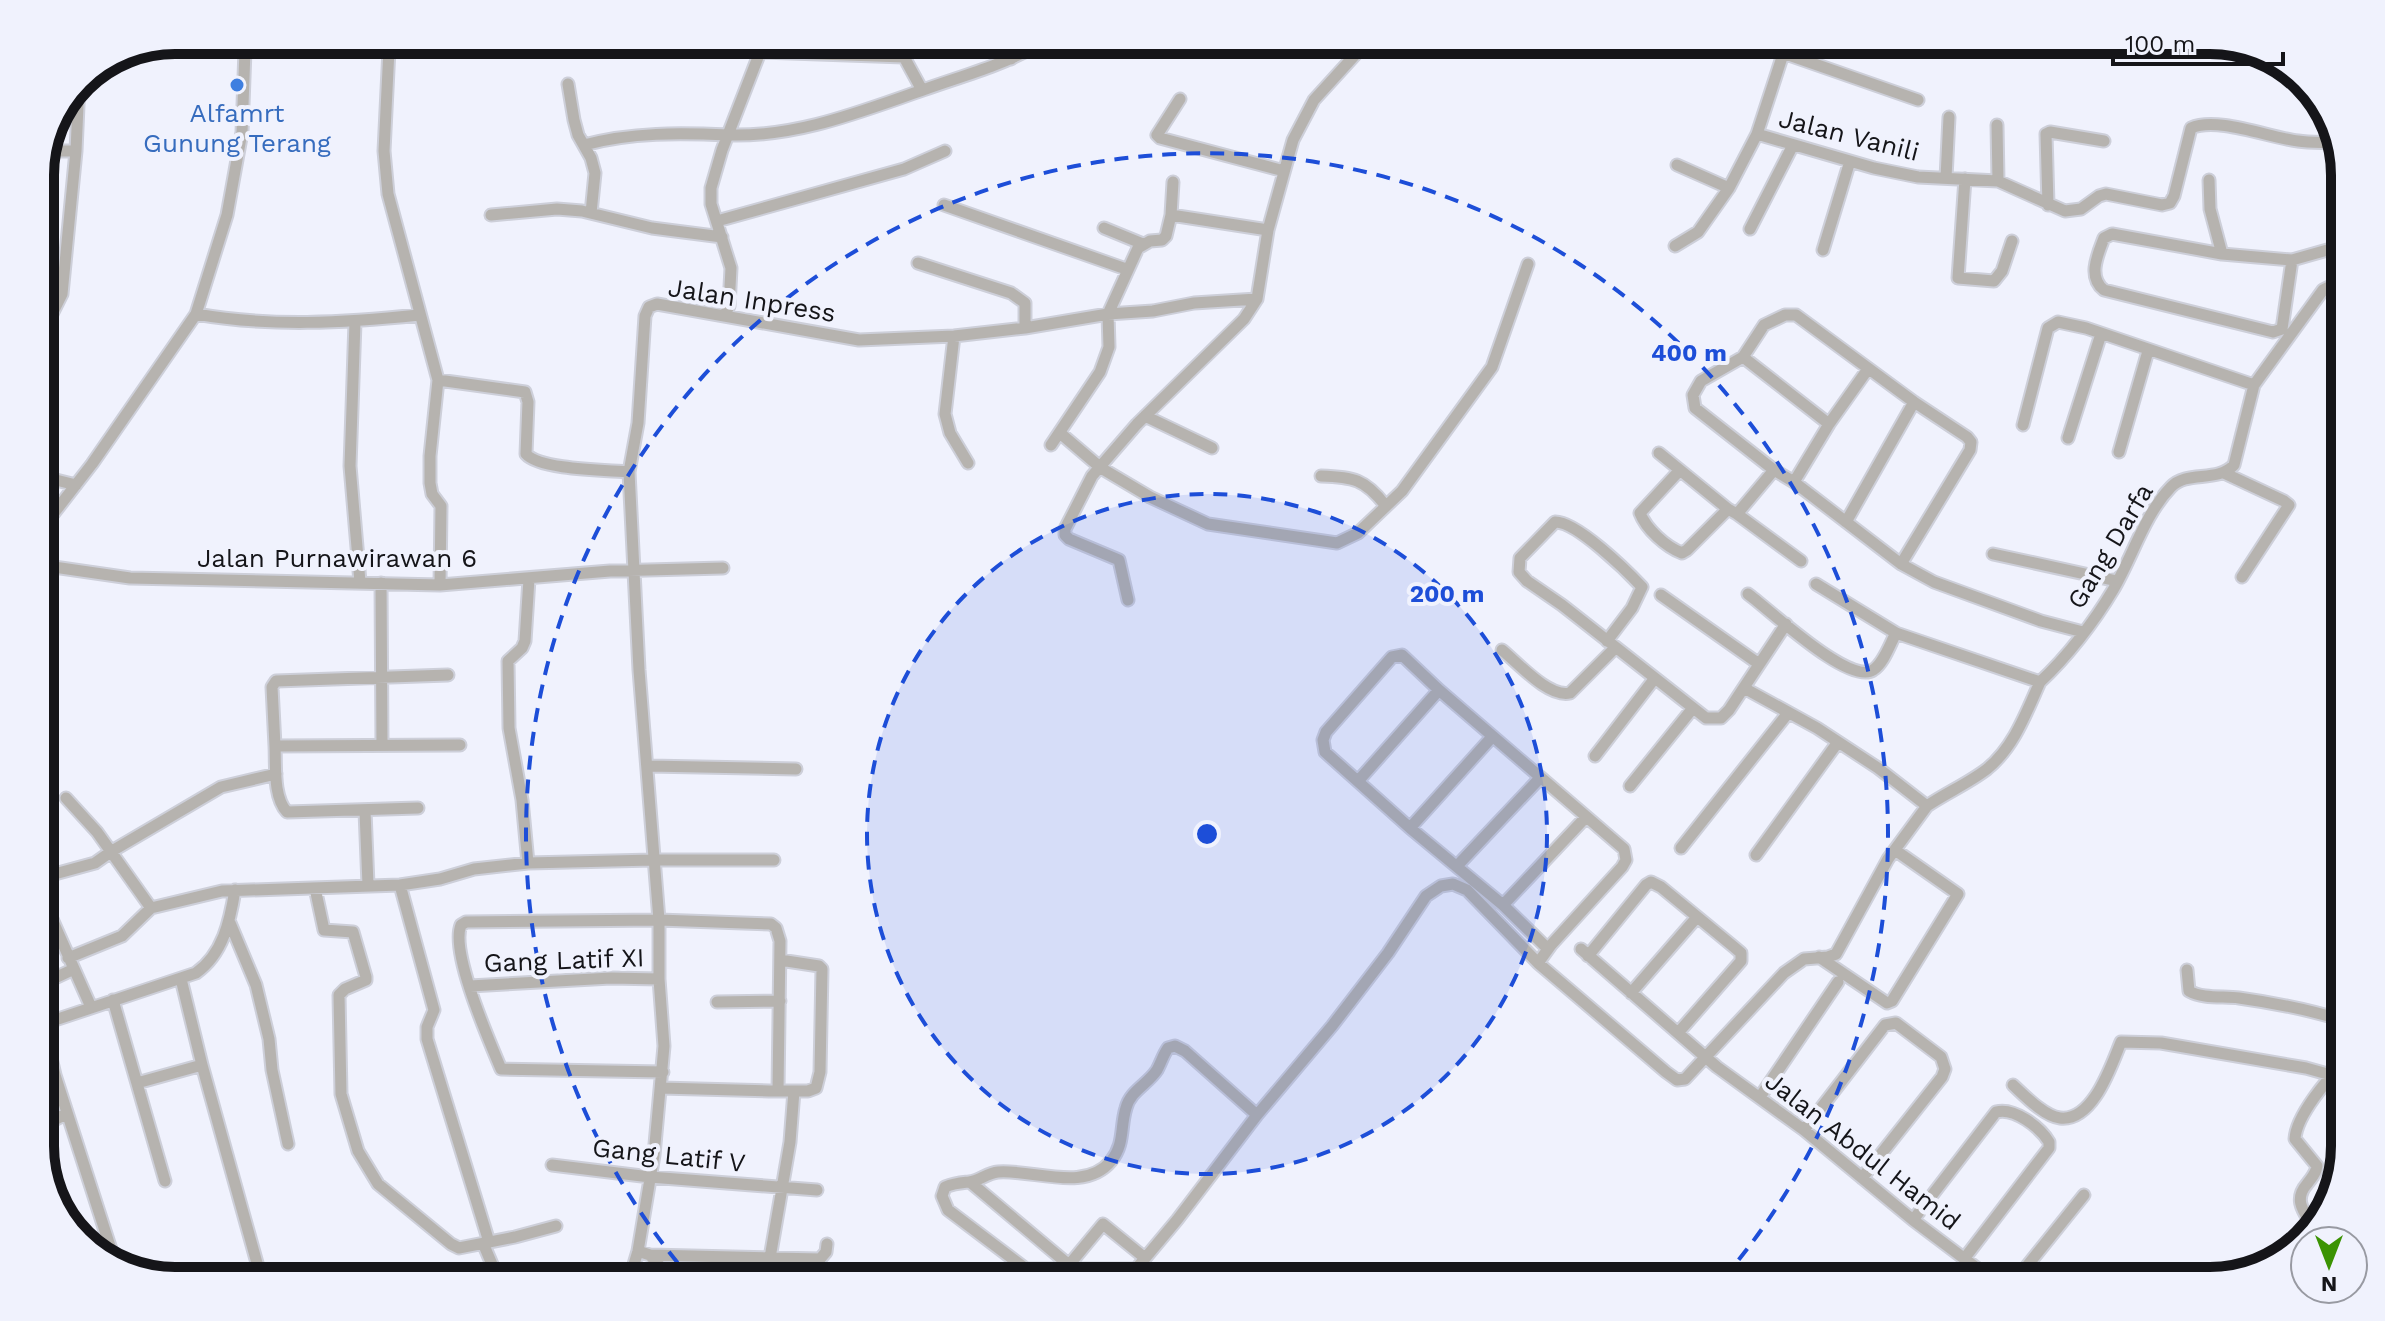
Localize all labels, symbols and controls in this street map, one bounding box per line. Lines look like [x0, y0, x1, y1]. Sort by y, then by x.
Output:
scale bar [2113, 16, 2283, 66]
text: 100 m [2125, 30, 2195, 58]
marker: Alfamrt Gunung Terang [228, 76, 246, 94]
place label: Alfamrt Gunung Terang [143, 98, 331, 158]
street label: Jalan Vanili [1776, 103, 1922, 167]
street label: Jalan Inpress [666, 272, 838, 328]
text: 400 m [1651, 339, 1727, 367]
street label: Gang Darfa [2061, 478, 2159, 614]
street label: Jalan Purnawirawan 6 [197, 543, 477, 573]
text: 200 m [1410, 580, 1484, 608]
centre of rings [1193, 820, 1221, 848]
street label: Gang Latif XI [483, 942, 645, 978]
street label: Jalan Abdul Hamid [1760, 1066, 1966, 1236]
street label: Gang Latif V [591, 1132, 747, 1178]
north arrow [2289, 1225, 2369, 1305]
text: N [2321, 1272, 2337, 1297]

